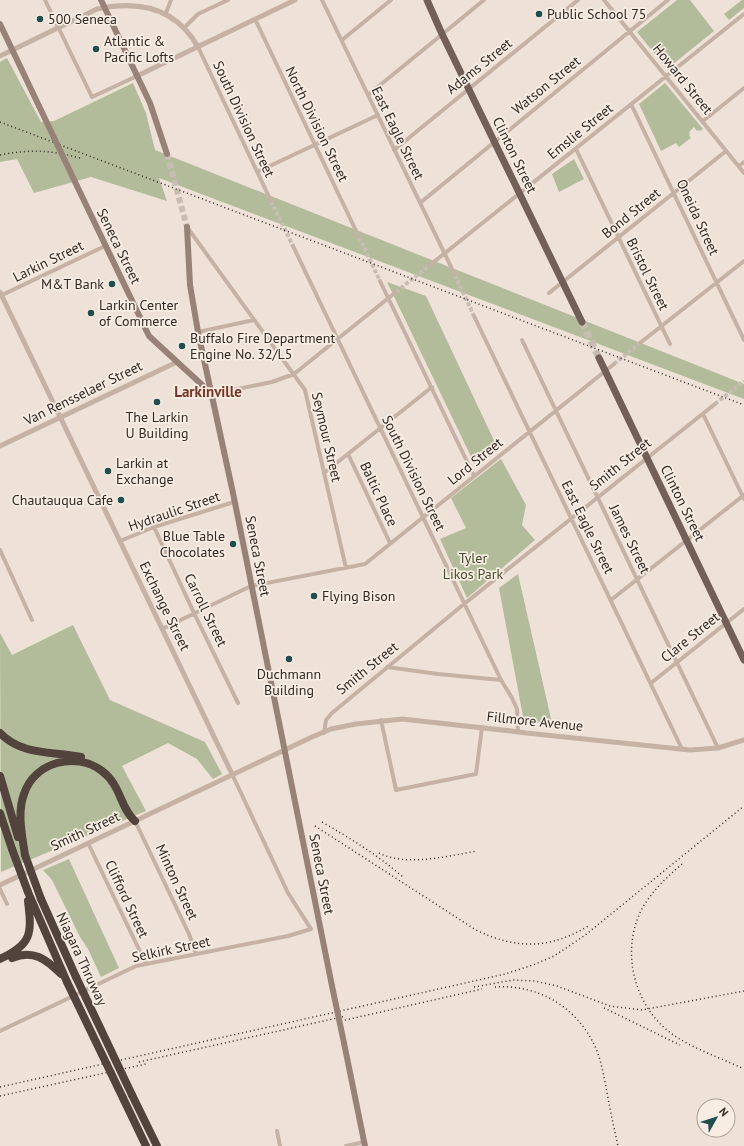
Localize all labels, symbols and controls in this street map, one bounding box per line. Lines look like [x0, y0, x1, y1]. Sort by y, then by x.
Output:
place label: Public School 75 [547, 5, 647, 23]
marker: Public School 75 [534, 9, 544, 19]
place label: 500 Seneca [48, 10, 117, 28]
marker: 500 Seneca [35, 14, 45, 24]
place label: Atlantic & Pacific Lofts [104, 32, 174, 66]
street label: Adams Street [442, 34, 516, 98]
street label: Howard Street [649, 40, 717, 118]
marker: Atlantic & Pacific Lofts [91, 44, 101, 54]
street label: Watson Street [508, 52, 584, 118]
street label: South Division Street [209, 58, 279, 180]
street label: North Division Street [281, 63, 353, 185]
street label: East Eagle Street [368, 83, 428, 183]
street label: Emslie Street [544, 99, 617, 163]
street label: Clinton Street [489, 114, 541, 196]
street label: Oneida Street [672, 176, 724, 258]
street label: Bond Street [598, 184, 664, 242]
street label: Seneca Street [93, 205, 145, 287]
street label: Bristol Street [623, 235, 673, 313]
street label: Larkin Street [10, 236, 86, 286]
place label: M&T Bank [41, 275, 104, 293]
marker: M&T Bank [107, 279, 117, 289]
place label: Larkin Center of Commerce [99, 296, 178, 330]
marker: Larkin Center of Commerce [86, 308, 96, 318]
place label: Buffalo Fire Department Engine No. 32/L5 [190, 329, 335, 363]
marker: Buffalo Fire Department Engine No. 32/L5 [177, 341, 187, 351]
street label: Van Rensselaer Street [20, 356, 145, 430]
district label: Larkinville [174, 382, 242, 401]
street label: Seymour Street [308, 390, 346, 484]
marker: The Larkin U Building [152, 397, 162, 407]
place label: The Larkin U Building [125, 408, 189, 442]
street label: South Division Street [378, 412, 450, 534]
street label: Lord Street [444, 433, 506, 489]
street label: Smith Street [585, 433, 655, 494]
place label: Larkin at Exchange [116, 454, 174, 488]
street label: Baltic Place [356, 459, 402, 529]
street label: Clinton Street [657, 462, 709, 544]
marker: Larkin at Exchange [103, 466, 113, 476]
street label: East Eagle Street [558, 477, 618, 577]
street label: Hydraulic Street [126, 487, 223, 535]
place label: Chautauqua Cafe [12, 491, 113, 509]
marker: Chautauqua Cafe [116, 495, 126, 505]
street label: James Street [605, 501, 655, 577]
street label: Seneca Street [241, 514, 275, 598]
place label: Blue Table Chocolates [160, 527, 225, 561]
marker: Blue Table Chocolates [228, 539, 238, 549]
park label: Tyler Likos Park [443, 549, 503, 583]
street label: Exchange Street [136, 558, 194, 654]
street label: Carroll Street [181, 570, 232, 650]
place label: Flying Bison [322, 587, 396, 605]
marker: Flying Bison [309, 591, 319, 601]
street label: Clare Street [657, 608, 723, 666]
street label: Smith Street [332, 637, 402, 698]
marker: Duchmann Building [284, 654, 294, 664]
place label: Duchmann Building [257, 665, 321, 699]
street label: Fillmore Avenue [486, 707, 584, 735]
street label: Smith Street [47, 807, 123, 855]
street label: Seneca Street [305, 832, 339, 916]
street label: Minton Street [152, 841, 203, 923]
street label: Clifford Street [101, 857, 153, 941]
street label: Niagara Thruway [52, 909, 112, 1009]
street label: Selkirk Street [130, 932, 212, 966]
north arrow [696, 1098, 736, 1138]
text: N [716, 1104, 731, 1119]

